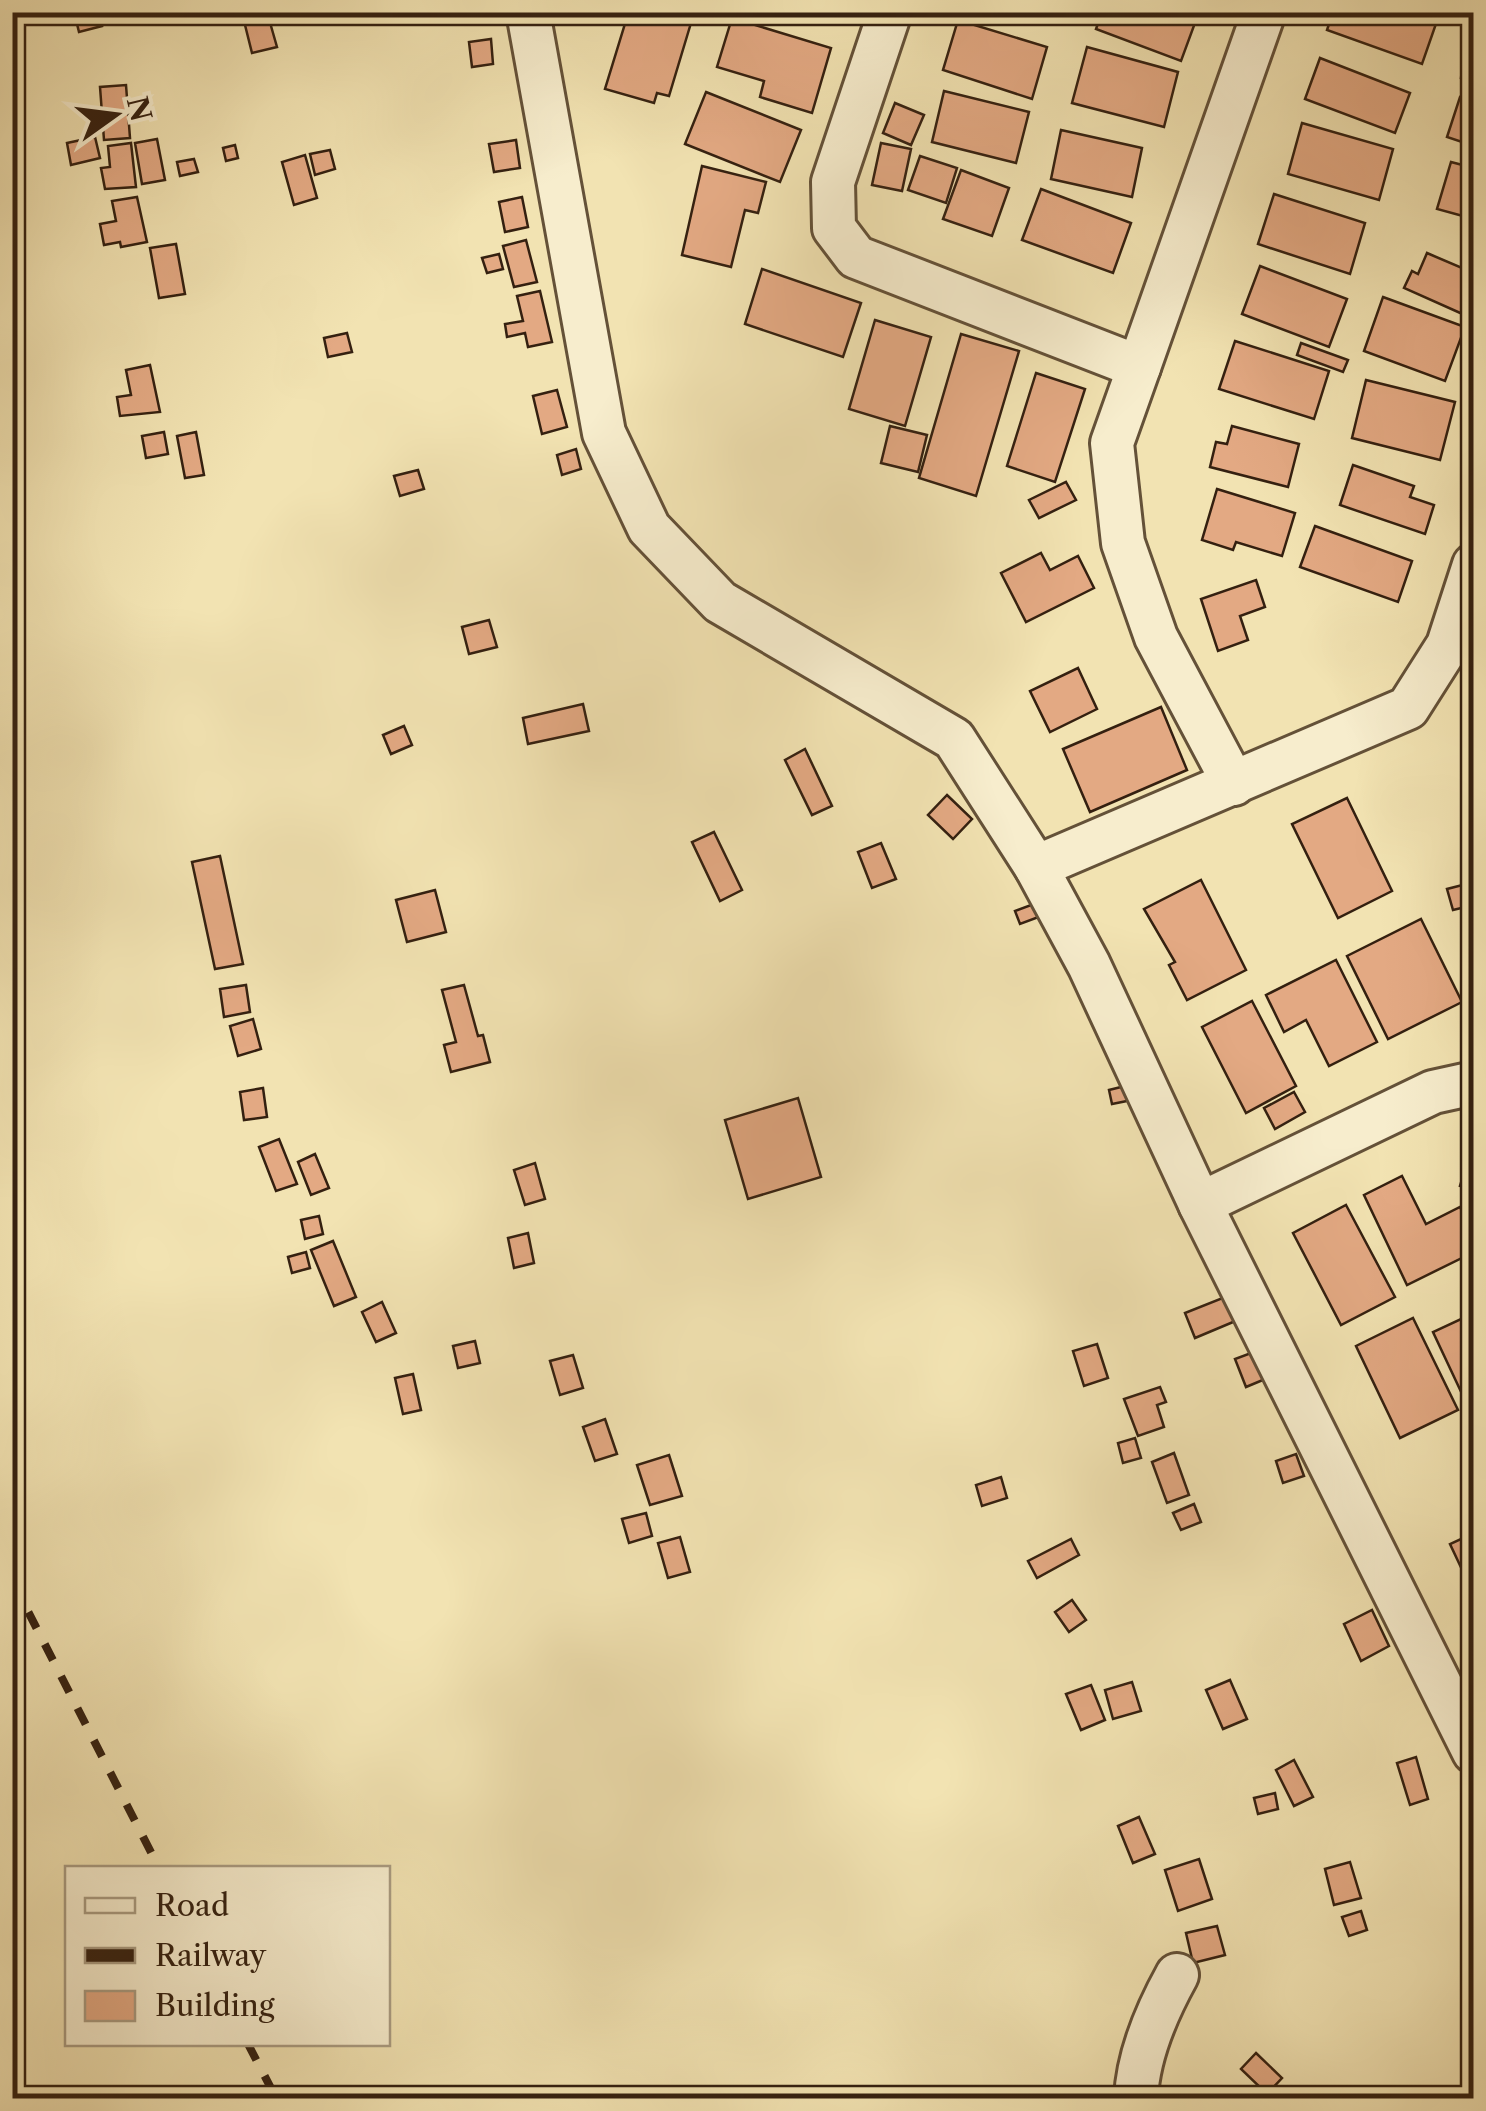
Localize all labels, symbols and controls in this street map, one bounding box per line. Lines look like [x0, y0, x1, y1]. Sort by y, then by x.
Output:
north arrow [65, 65, 165, 165]
text: N [120, 93, 159, 125]
legend [65, 1866, 390, 2046]
text: Road [155, 1887, 229, 1924]
text: Railway [155, 1937, 267, 1974]
text: Building [155, 1987, 275, 2024]

